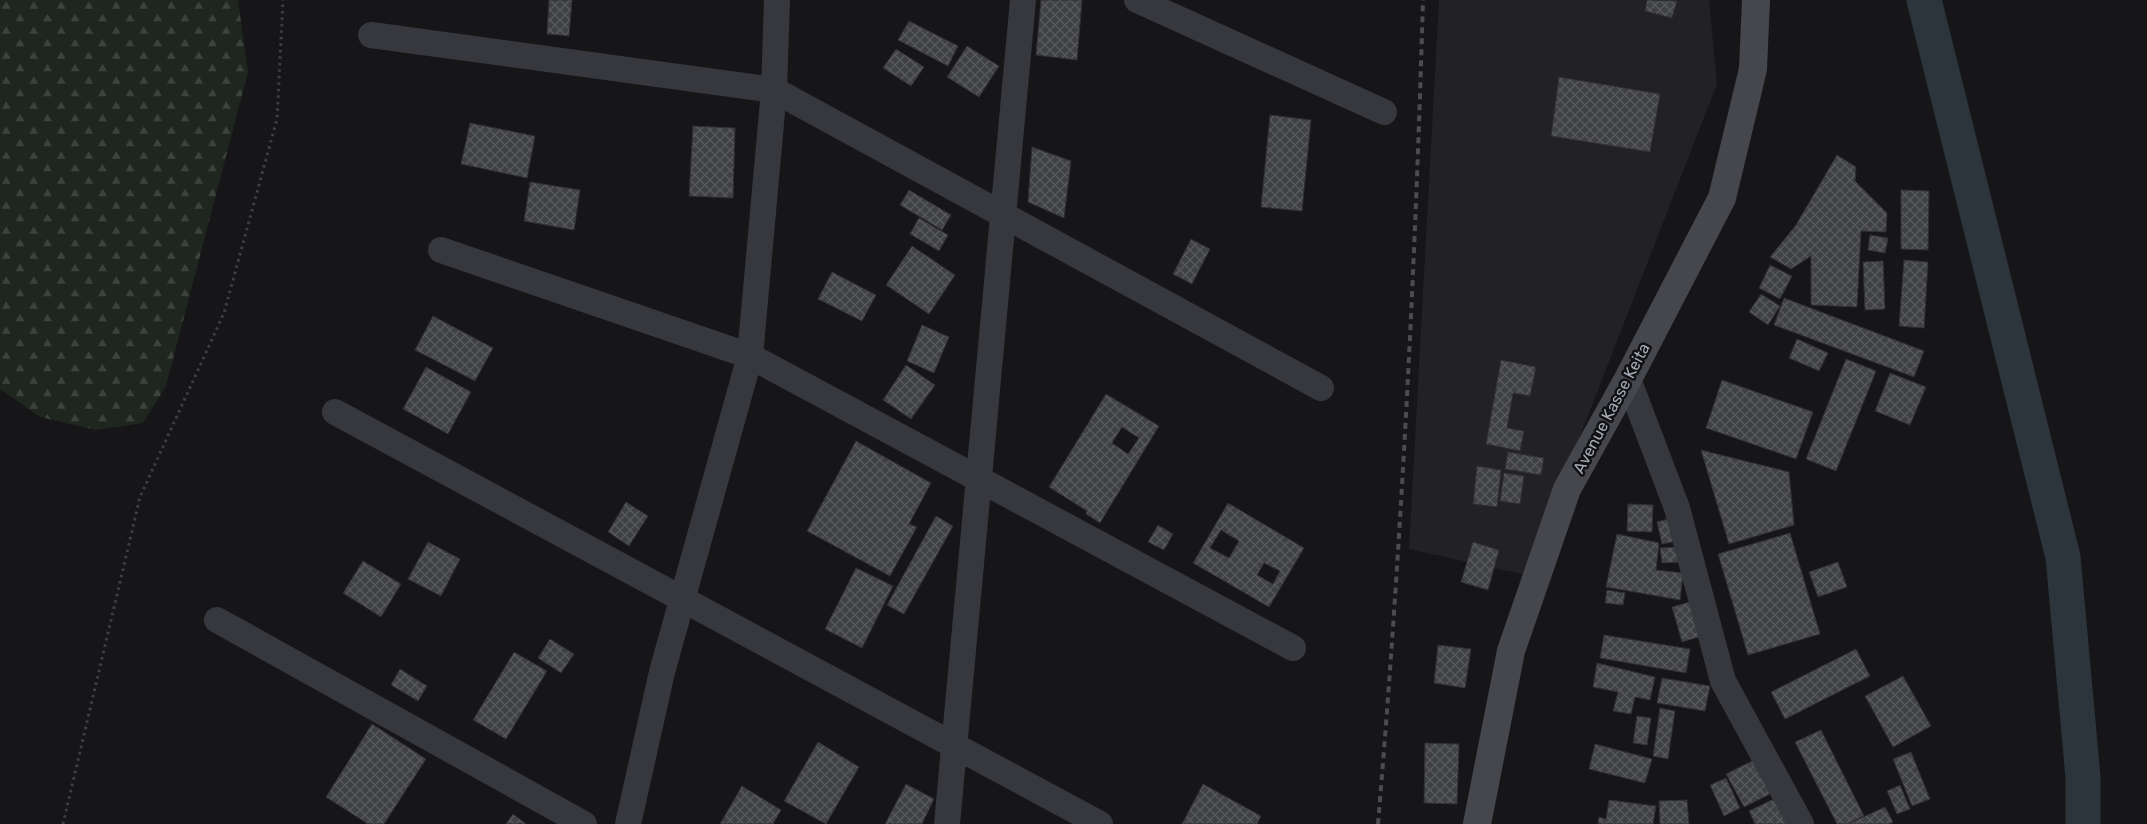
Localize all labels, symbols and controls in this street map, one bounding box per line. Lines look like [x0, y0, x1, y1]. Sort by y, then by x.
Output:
street label: Avenue Kasse Keita [1569, 340, 1654, 477]

